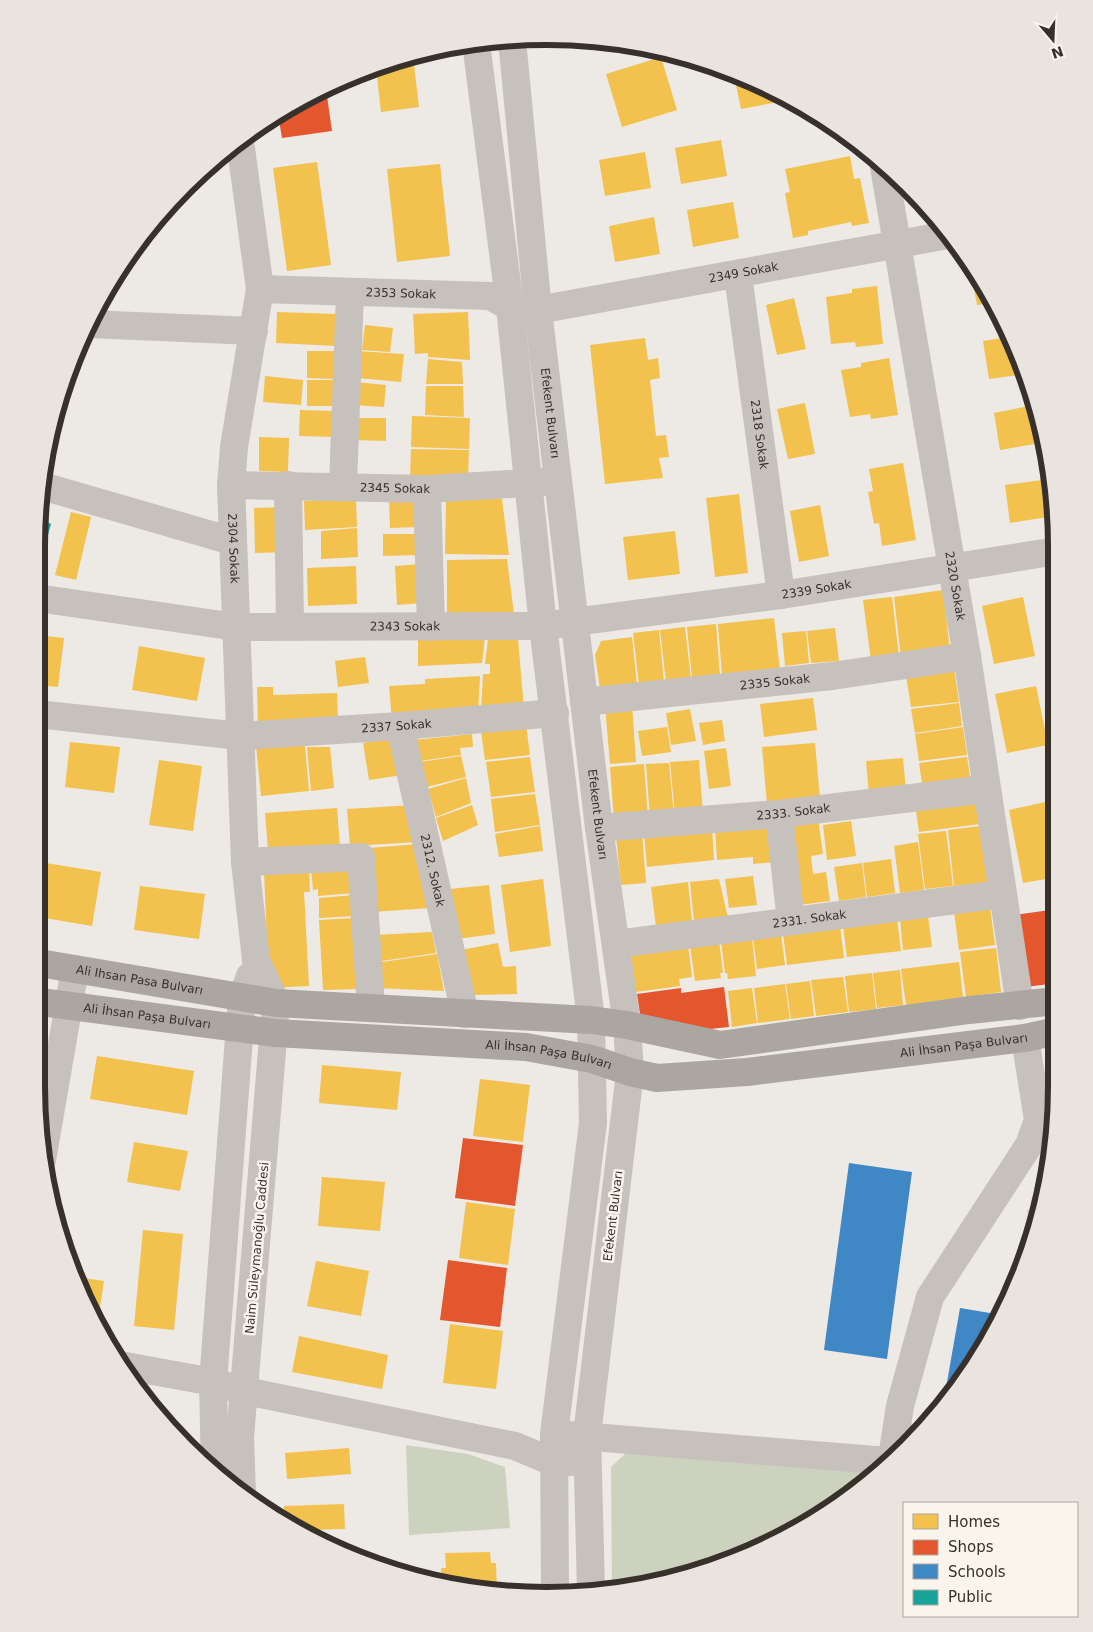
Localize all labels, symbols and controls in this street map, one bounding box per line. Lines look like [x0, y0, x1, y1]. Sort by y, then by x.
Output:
north arrow [1028, 15, 1078, 65]
text: N [1049, 43, 1065, 62]
street label: 2349 Sokak [708, 259, 779, 286]
street label: 2353 Sokak [366, 285, 436, 301]
street label: Efekent Bulvarı [538, 367, 562, 459]
street label: 2318 Sokak [748, 399, 771, 470]
street label: 2345 Sokak [360, 481, 430, 496]
street label: 2304 Sokak [225, 513, 242, 584]
street label: 2320 Sokak [942, 550, 968, 622]
street label: 2339 Sokak [781, 577, 852, 602]
street label: 2343 Sokak [370, 619, 440, 634]
street label: 2335 Sokak [739, 671, 811, 693]
street label: 2337 Sokak [361, 716, 432, 735]
street label: Efekent Bulvarı [585, 768, 610, 860]
street label: 2333. Sokak [756, 801, 831, 823]
street label: 2312. Sokak [418, 833, 448, 908]
street label: 2331. Sokak [772, 907, 847, 931]
street label: Ali Ihsan Pasa Bulvarı [75, 962, 204, 998]
street label: Ali İhsan Paşa Bulvarı [83, 1001, 212, 1031]
street label: Ali İhsan Paşa Bulvarı [899, 1031, 1029, 1060]
street label: Ali İhsan Paşa Bulvarı [485, 1038, 614, 1072]
street label: Naim Süleymanoğlu Caddesi [243, 1161, 271, 1335]
street label: Efekent Bulvarı [600, 1170, 626, 1262]
legend [903, 1502, 1078, 1617]
text: Homes [948, 1513, 1000, 1531]
text: Shops [948, 1538, 994, 1556]
text: Schools [948, 1563, 1006, 1581]
text: Public [948, 1588, 992, 1606]

